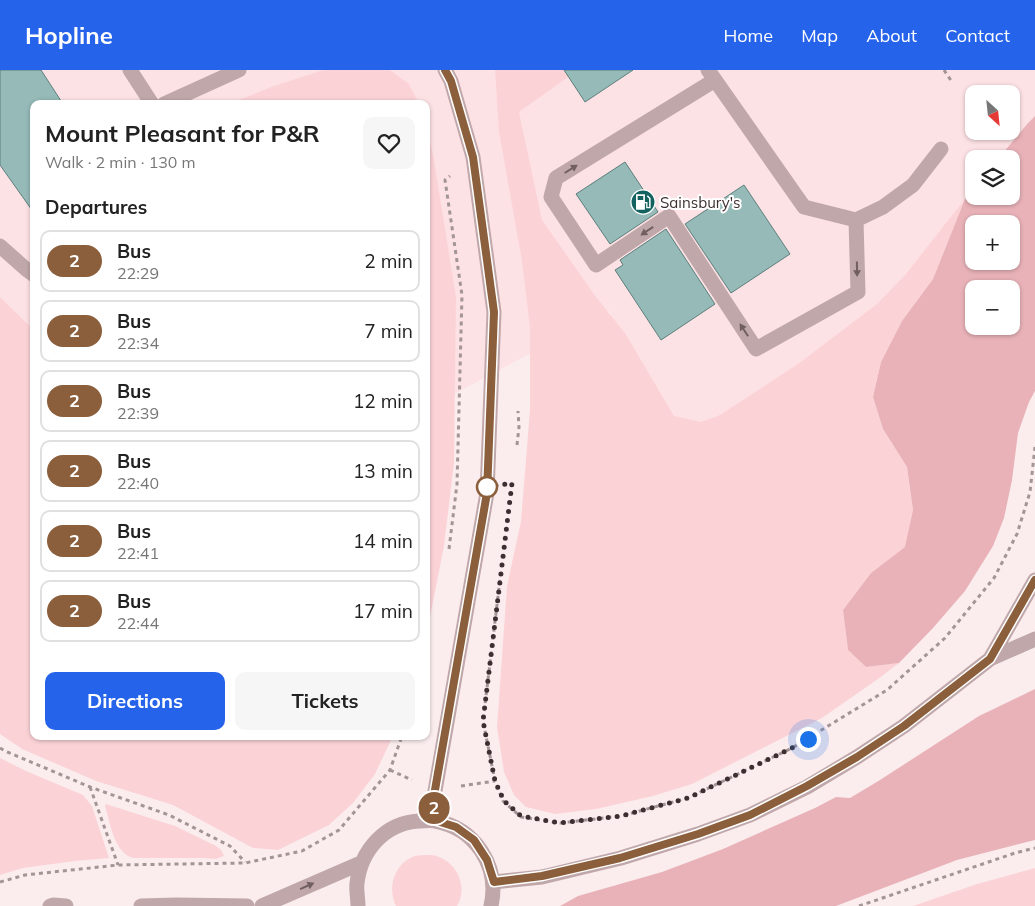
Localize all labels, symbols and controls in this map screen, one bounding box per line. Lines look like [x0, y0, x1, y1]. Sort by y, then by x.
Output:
text: Hopline [25, 20, 113, 50]
text: Home [723, 24, 773, 47]
text: Map [801, 24, 838, 47]
text: About [866, 24, 917, 47]
text: Contact [945, 24, 1010, 47]
north arrow [965, 85, 1020, 140]
map controls [965, 85, 1020, 335]
button: heart [363, 117, 415, 169]
text: Mount Pleasant for P&R [45, 118, 320, 148]
button: layers [965, 150, 1020, 205]
text: Walk · 2 min · 130 m [45, 152, 196, 172]
one-way arrow [565, 164, 578, 173]
fuel station icon: Sainsbury's [630, 189, 656, 215]
place label: Sainsbury's [660, 193, 740, 212]
text: Departures [45, 195, 147, 219]
button: + [965, 215, 1020, 270]
one-way arrow [641, 226, 654, 236]
text: Bus [117, 239, 151, 263]
text: 2 [69, 249, 80, 272]
text: 2 min [364, 249, 413, 273]
one-way arrow [854, 261, 862, 277]
text: 22:29 [117, 263, 159, 283]
button: − [965, 280, 1020, 335]
text: Bus [117, 309, 151, 333]
text: 2 [69, 319, 80, 342]
text: 7 min [364, 319, 413, 343]
one-way arrow [739, 323, 748, 336]
text: 22:34 [117, 333, 159, 353]
text: Bus [117, 379, 151, 403]
text: 2 [69, 389, 80, 412]
text: 12 min [353, 389, 413, 413]
text: 22:39 [117, 403, 159, 423]
text: Bus [117, 449, 151, 473]
text: 2 [69, 459, 80, 482]
text: 13 min [353, 459, 413, 483]
text: 22:40 [117, 473, 159, 493]
unlabelled marker [476, 476, 498, 498]
text: Bus [117, 519, 151, 543]
text: 2 [69, 529, 80, 552]
text: 14 min [353, 529, 413, 553]
text: 22:41 [117, 543, 159, 563]
text: Bus [117, 589, 151, 613]
text: 2 [69, 599, 80, 622]
text: 17 min [353, 599, 413, 623]
text: 22:44 [117, 613, 159, 633]
button: Directions [45, 672, 225, 730]
button: Tickets [235, 672, 415, 730]
your location [796, 727, 821, 752]
line badge: 2 [418, 792, 450, 824]
text: 2 [429, 796, 439, 819]
one-way arrow [300, 882, 314, 890]

